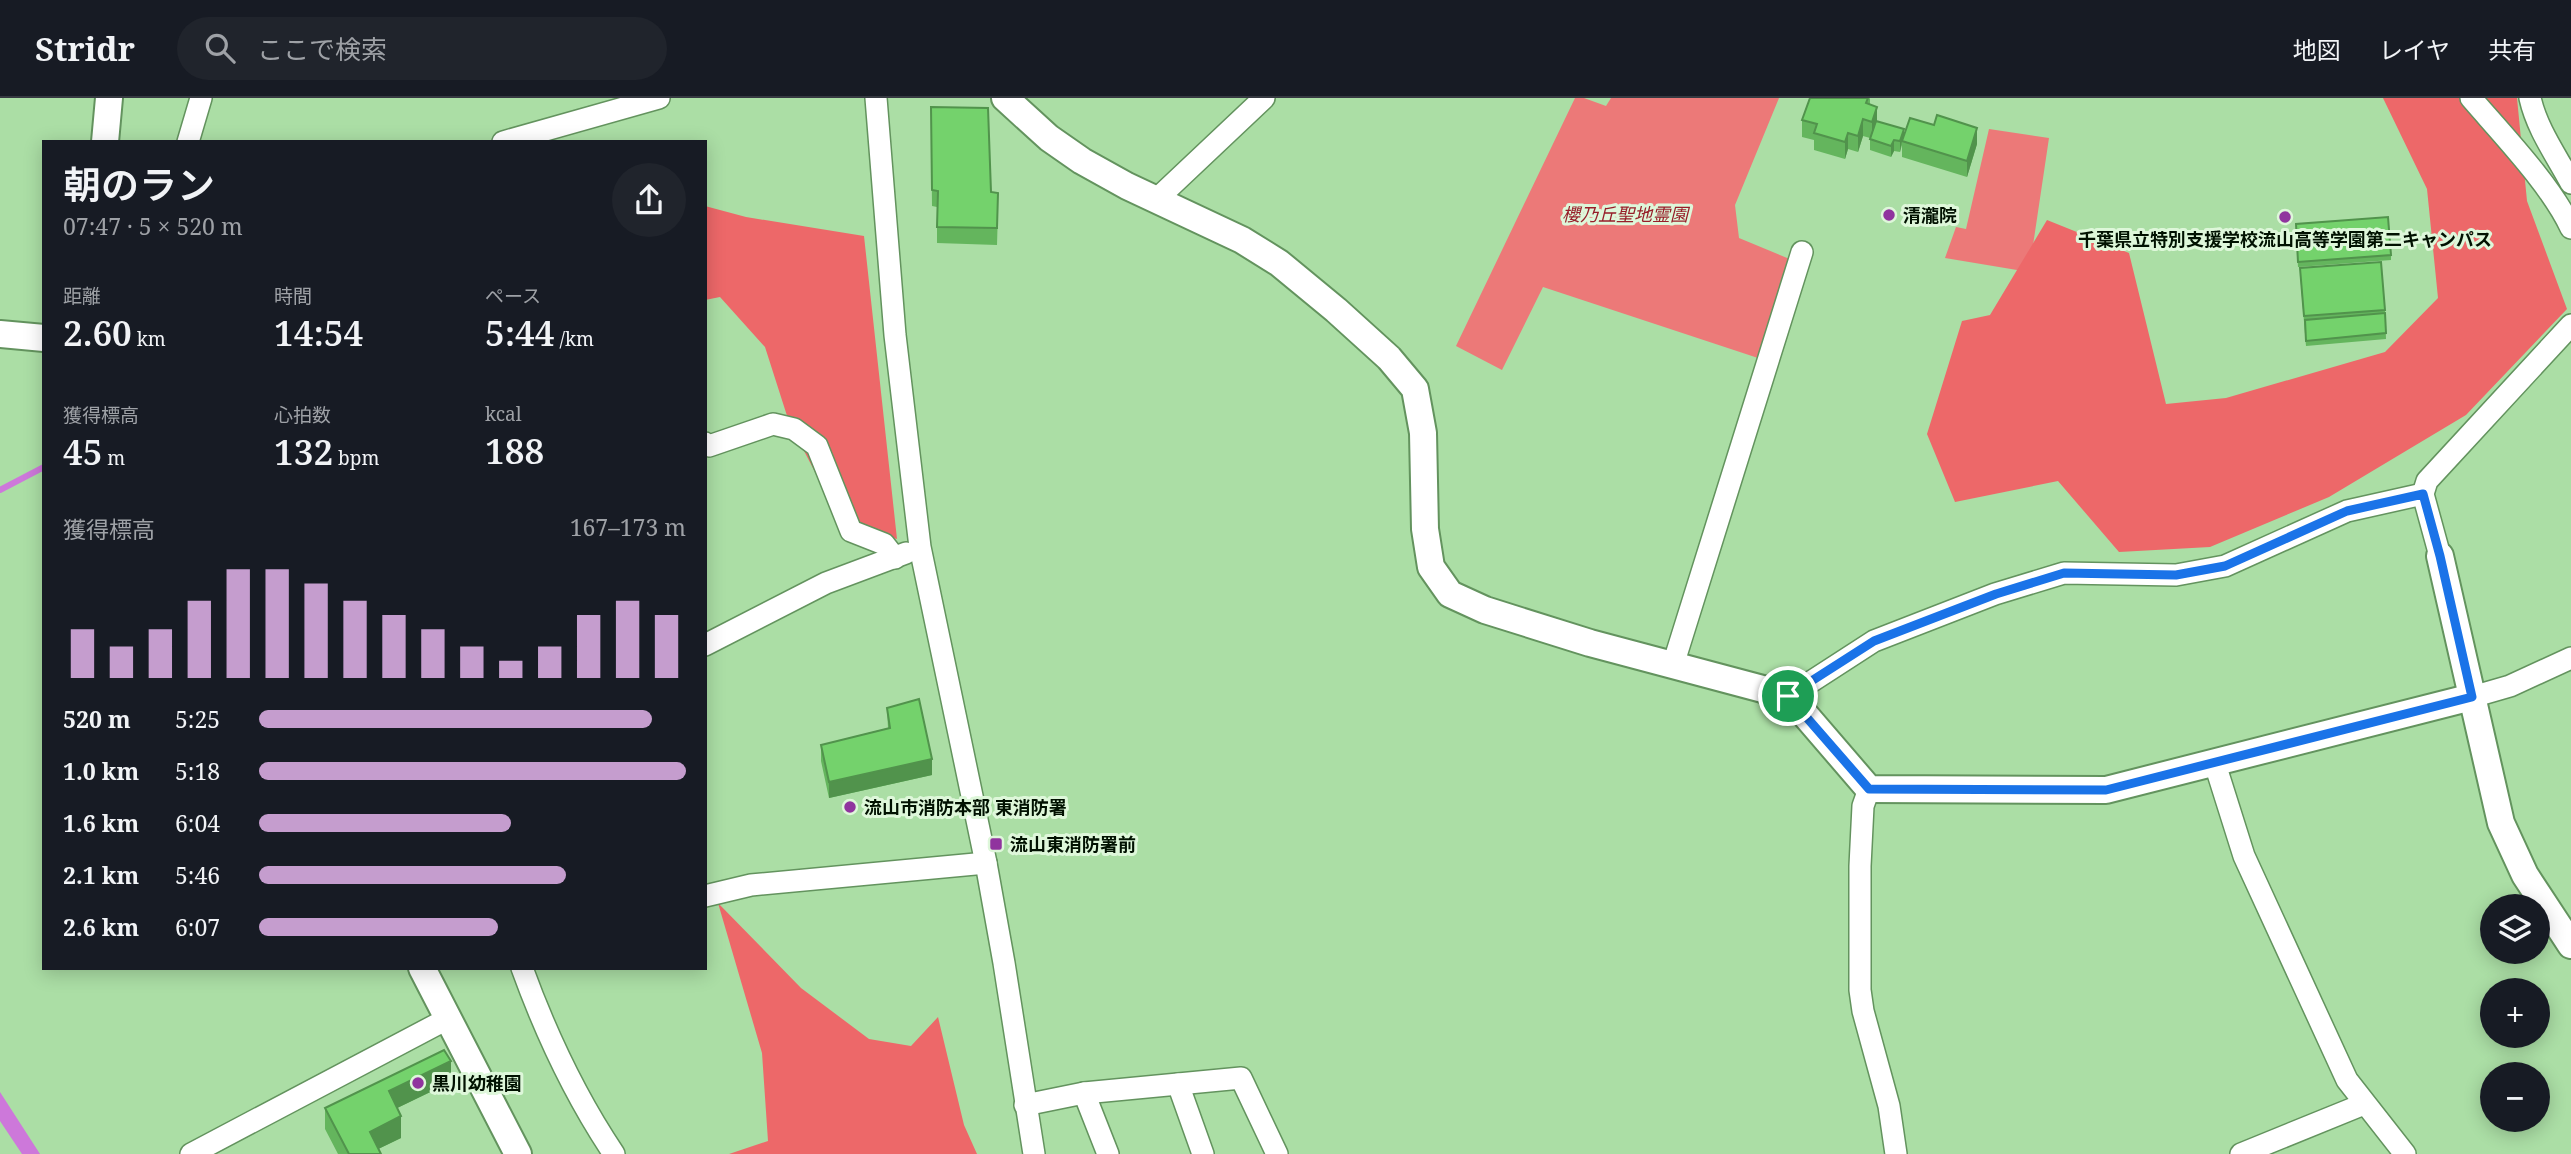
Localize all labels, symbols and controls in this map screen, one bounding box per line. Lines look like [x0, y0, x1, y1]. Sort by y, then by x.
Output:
search box [177, 17, 667, 80]
text: Stridr [35, 26, 135, 71]
icon: search [201, 29, 239, 67]
text: ここで検索 [257, 31, 387, 67]
text: 地図 [2293, 33, 2341, 66]
text: レイヤ [2379, 33, 2450, 66]
text: 共有 [2488, 33, 2536, 66]
text: 朝のラン [63, 158, 215, 210]
button: share [612, 163, 686, 237]
park label: 櫻乃丘聖地霊園 [1562, 202, 1691, 226]
place label: 清瀧院 [1903, 203, 1957, 227]
marker: 清瀧院 [1881, 207, 1897, 223]
marker: 千葉県立特別支援学校流山高等学園第二キャンパス [2277, 209, 2293, 225]
text: 07:47 · 5 × 520 m [63, 210, 243, 242]
place label: 千葉県立特別支援学校流山高等学園第二キャンパス [2078, 227, 2492, 251]
text: 距離 [63, 283, 101, 309]
text: 時間 [274, 283, 312, 309]
text: ペース [485, 283, 541, 309]
text: 2.60 [63, 309, 132, 356]
text: 14:54 [274, 309, 363, 356]
text: 5:44 [485, 309, 555, 356]
text: km [132, 326, 166, 352]
text: /km [555, 326, 594, 352]
text: kcal [485, 401, 522, 427]
text: 獲得標高 [63, 402, 139, 428]
text: 心拍数 [274, 402, 331, 428]
text: 188 [485, 427, 544, 474]
text: 45 [63, 428, 102, 475]
text: 132 [274, 428, 333, 475]
text: m [102, 445, 125, 471]
text: bpm [333, 445, 379, 471]
text: 167–173 m [570, 511, 686, 543]
text: 獲得標高 [63, 513, 155, 545]
pin [1758, 666, 1818, 726]
icon: arrive [1769, 677, 1807, 715]
text: 520 m [63, 703, 131, 735]
text: 5:25 [175, 703, 220, 735]
text: 1.0 km [63, 755, 139, 787]
text: 5:18 [175, 755, 220, 787]
place label: 流山市消防本部 東消防署 [864, 795, 1067, 819]
marker: 流山市消防本部 東消防署 [842, 799, 858, 815]
text: 1.6 km [63, 807, 139, 839]
text: 6:04 [175, 807, 220, 839]
place label: 流山東消防署前 [1010, 832, 1136, 856]
marker: 流山東消防署前 [988, 836, 1004, 852]
text: 2.1 km [63, 859, 139, 891]
text: 5:46 [175, 859, 220, 891]
map controls [2480, 894, 2550, 1132]
button: layers [2480, 894, 2550, 964]
text: 2.6 km [63, 911, 139, 943]
text: 6:07 [175, 911, 220, 943]
button: + [2480, 978, 2550, 1048]
button: − [2480, 1062, 2550, 1132]
place label: 黒川幼稚園 [432, 1071, 522, 1095]
marker: 黒川幼稚園 [410, 1075, 426, 1091]

